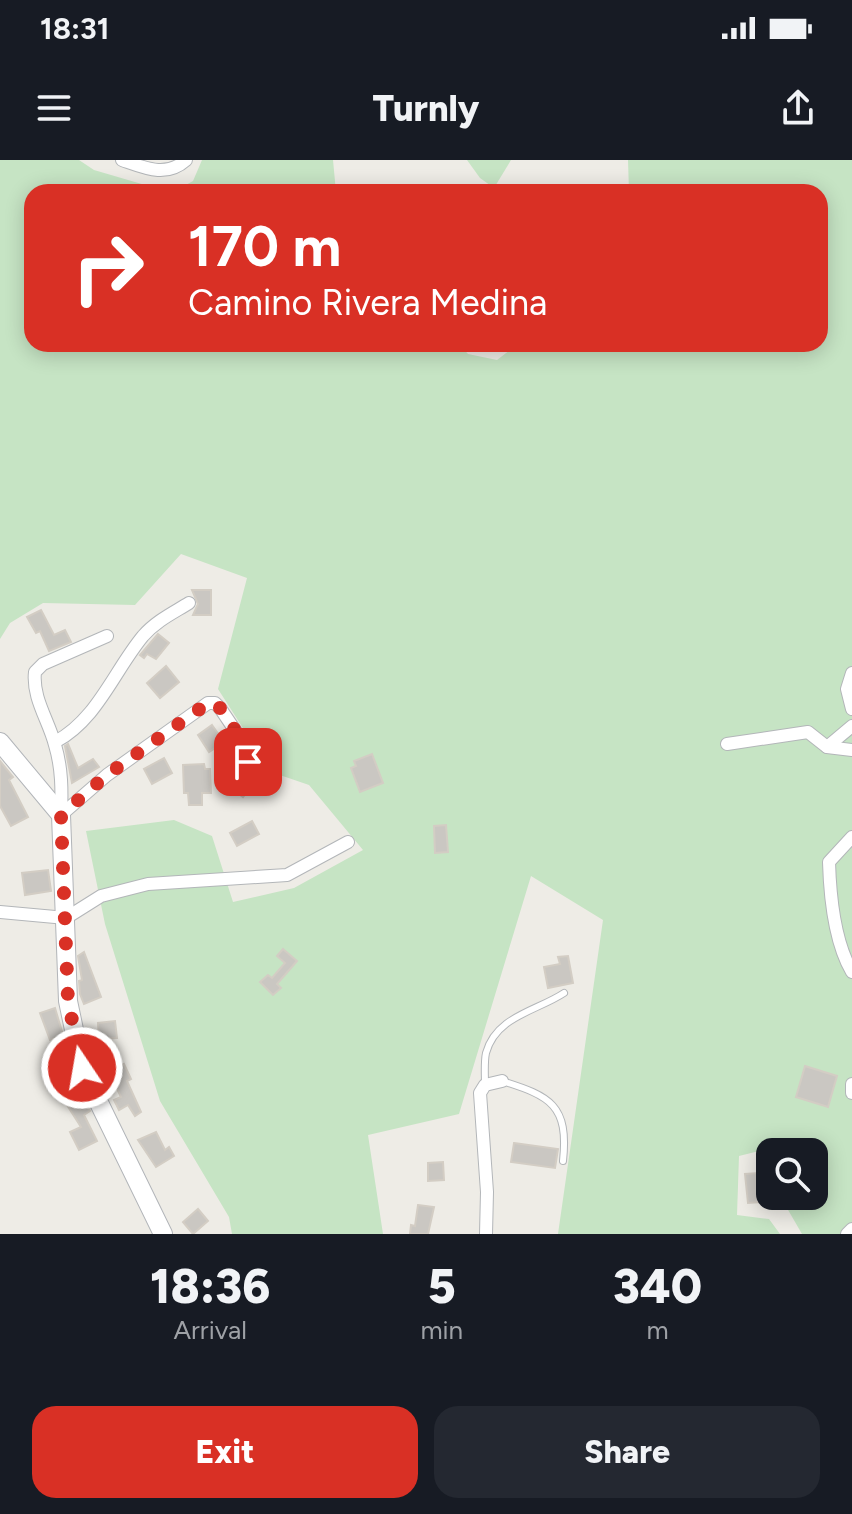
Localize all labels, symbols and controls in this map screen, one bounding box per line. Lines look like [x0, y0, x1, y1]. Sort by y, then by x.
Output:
text: 18:31 [40, 10, 109, 47]
icon: menu [32, 86, 76, 130]
icon: share [776, 86, 820, 130]
text: Turnly [373, 87, 479, 130]
text: 170 m [188, 213, 341, 280]
icon: right [56, 216, 160, 320]
text: Camino Rivera Medina [188, 281, 547, 324]
pin [214, 728, 282, 796]
icon: arrive [226, 740, 270, 784]
position arrow [40, 1026, 124, 1110]
map controls [756, 1138, 828, 1210]
button: search [756, 1138, 828, 1210]
text: 18:36 [150, 1257, 270, 1315]
text: 5 [428, 1257, 456, 1315]
text: 340 [613, 1257, 702, 1315]
text: Arrival [173, 1314, 247, 1346]
text: min [420, 1314, 463, 1346]
text: m [646, 1314, 669, 1346]
button: Exit [32, 1406, 418, 1498]
button: Share [434, 1406, 820, 1498]

